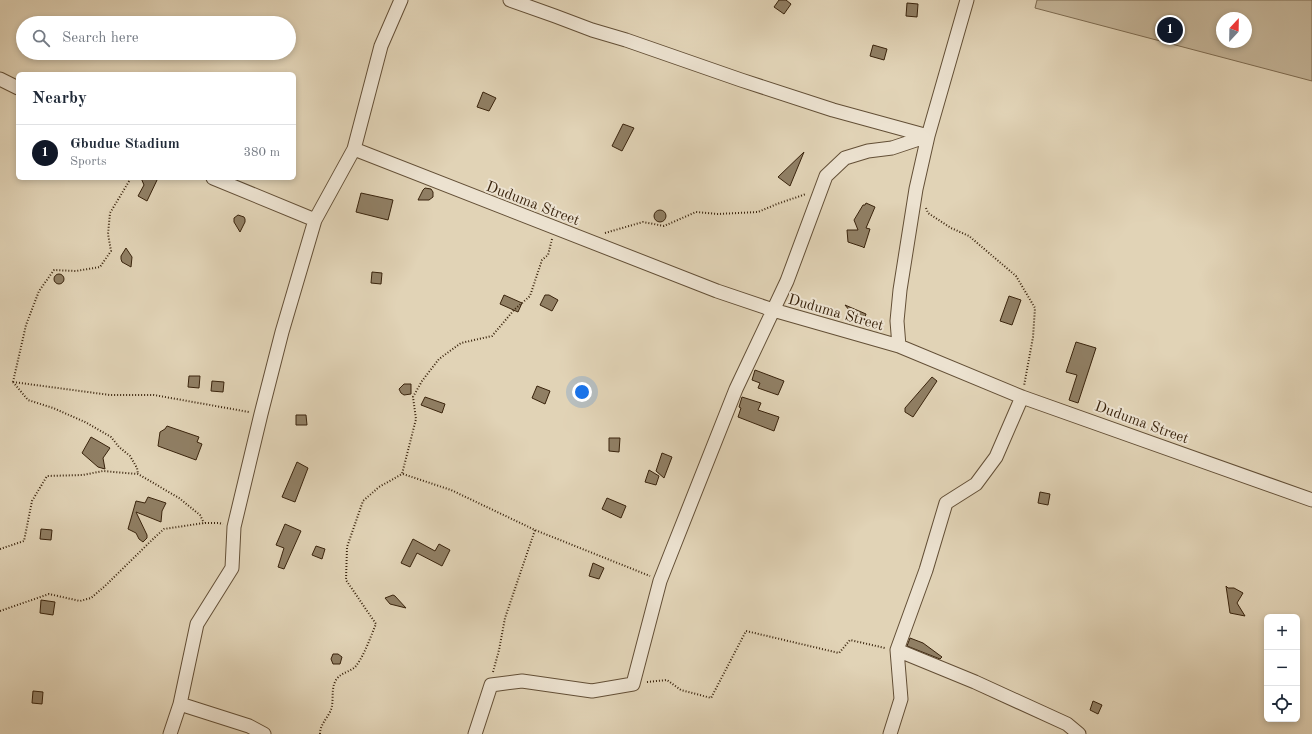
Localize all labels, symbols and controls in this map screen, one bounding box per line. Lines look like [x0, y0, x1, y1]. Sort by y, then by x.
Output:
north arrow [1216, 12, 1252, 48]
pin: 1 [1157, 15, 1183, 45]
search box [16, 16, 296, 60]
icon: search [30, 27, 52, 49]
text: Search here [62, 31, 139, 46]
text: Nearby [32, 90, 87, 107]
text: Gbudue Stadium [70, 137, 180, 152]
text: 1 [41, 146, 49, 159]
text: 380 m [243, 146, 280, 159]
text: Sports [70, 155, 107, 168]
street label: Duduma Street [484, 180, 581, 229]
street label: Duduma Street [786, 293, 885, 334]
your location [572, 382, 592, 402]
street label: Duduma Street [1092, 399, 1190, 447]
map controls [1264, 614, 1300, 722]
button: + [1264, 614, 1300, 650]
button: − [1264, 650, 1300, 686]
button: locate [1264, 686, 1300, 722]

